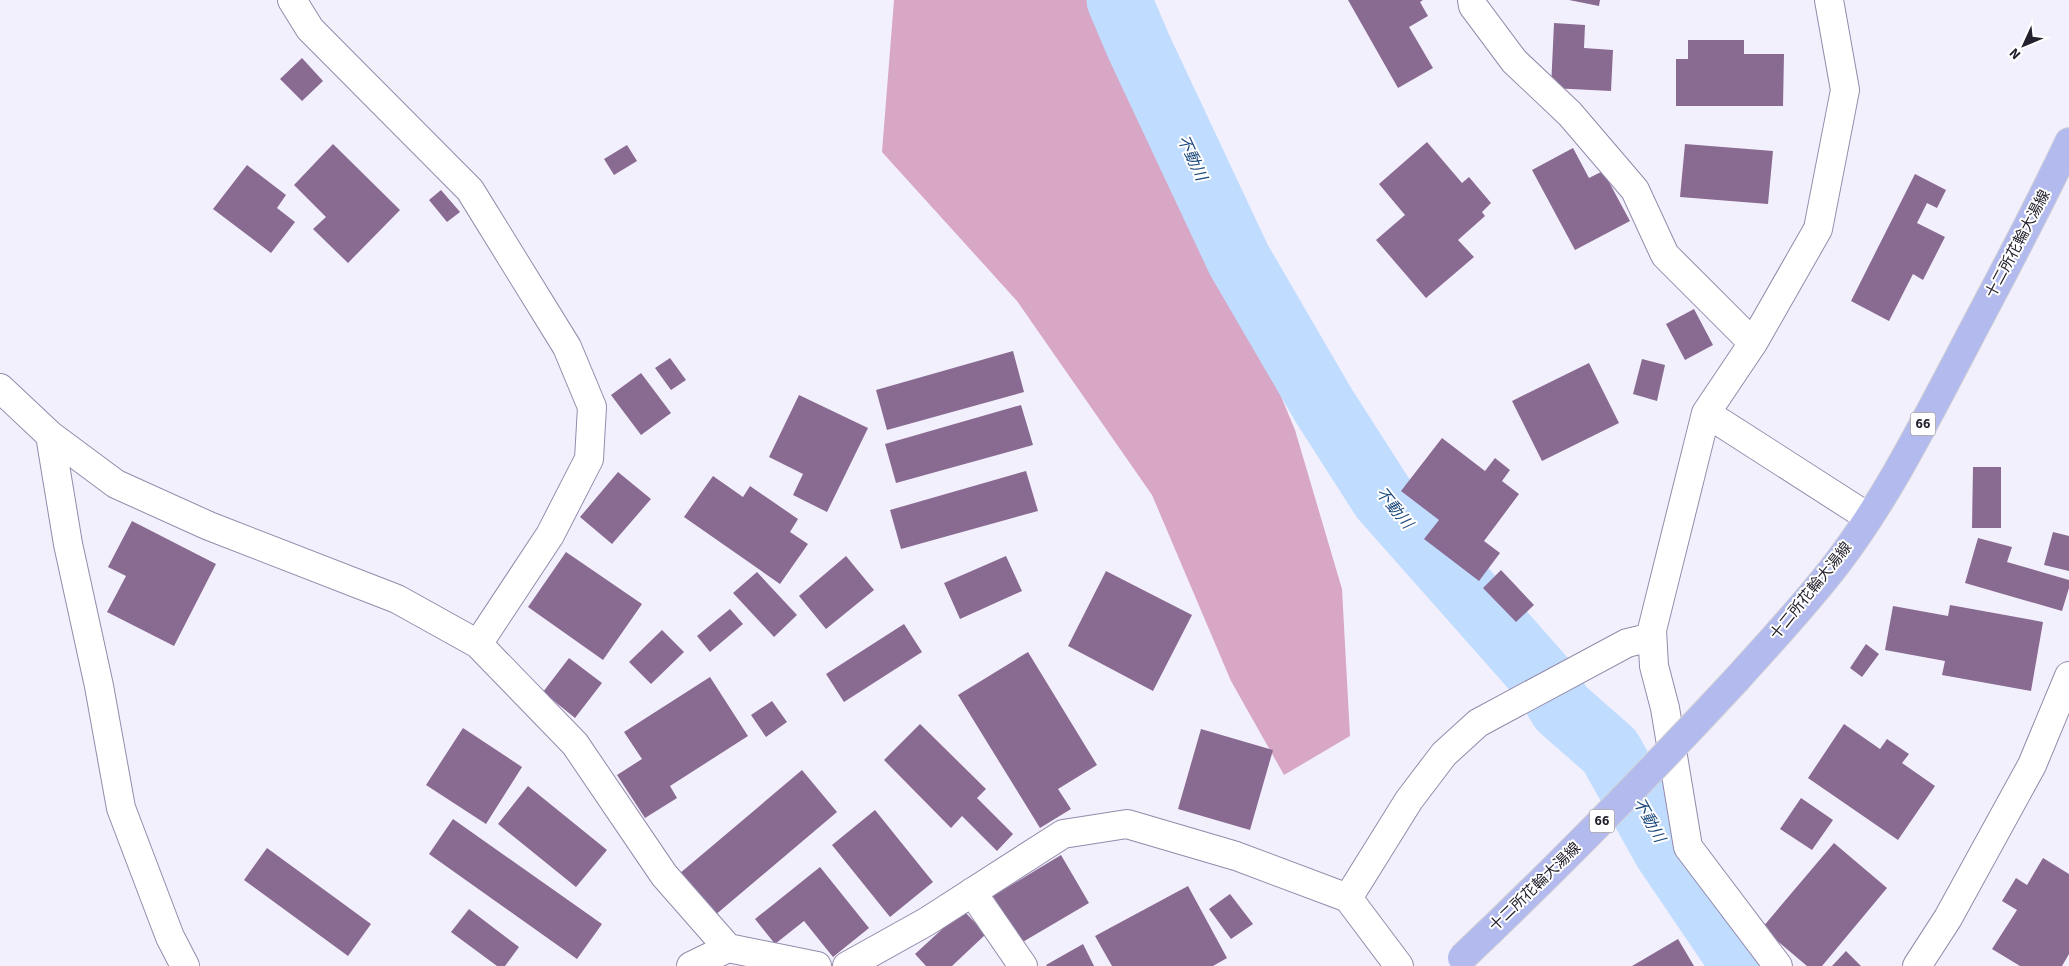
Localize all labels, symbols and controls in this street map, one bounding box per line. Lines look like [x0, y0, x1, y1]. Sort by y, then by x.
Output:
north arrow [1999, 20, 2049, 70]
text: N [2005, 43, 2026, 64]
water label: 不動川 [1172, 132, 1213, 186]
street label: 十二所花輪大湯線 [1981, 186, 2055, 302]
road number: 66 [1910, 412, 1936, 436]
water label: 不動川 [1370, 482, 1419, 535]
street label: 十二所花輪大湯線 [1765, 538, 1857, 644]
water label: 不動川 [1628, 794, 1671, 848]
road number: 66 [1590, 809, 1614, 832]
street label: 十二所花輪大湯線 [1485, 838, 1585, 936]

